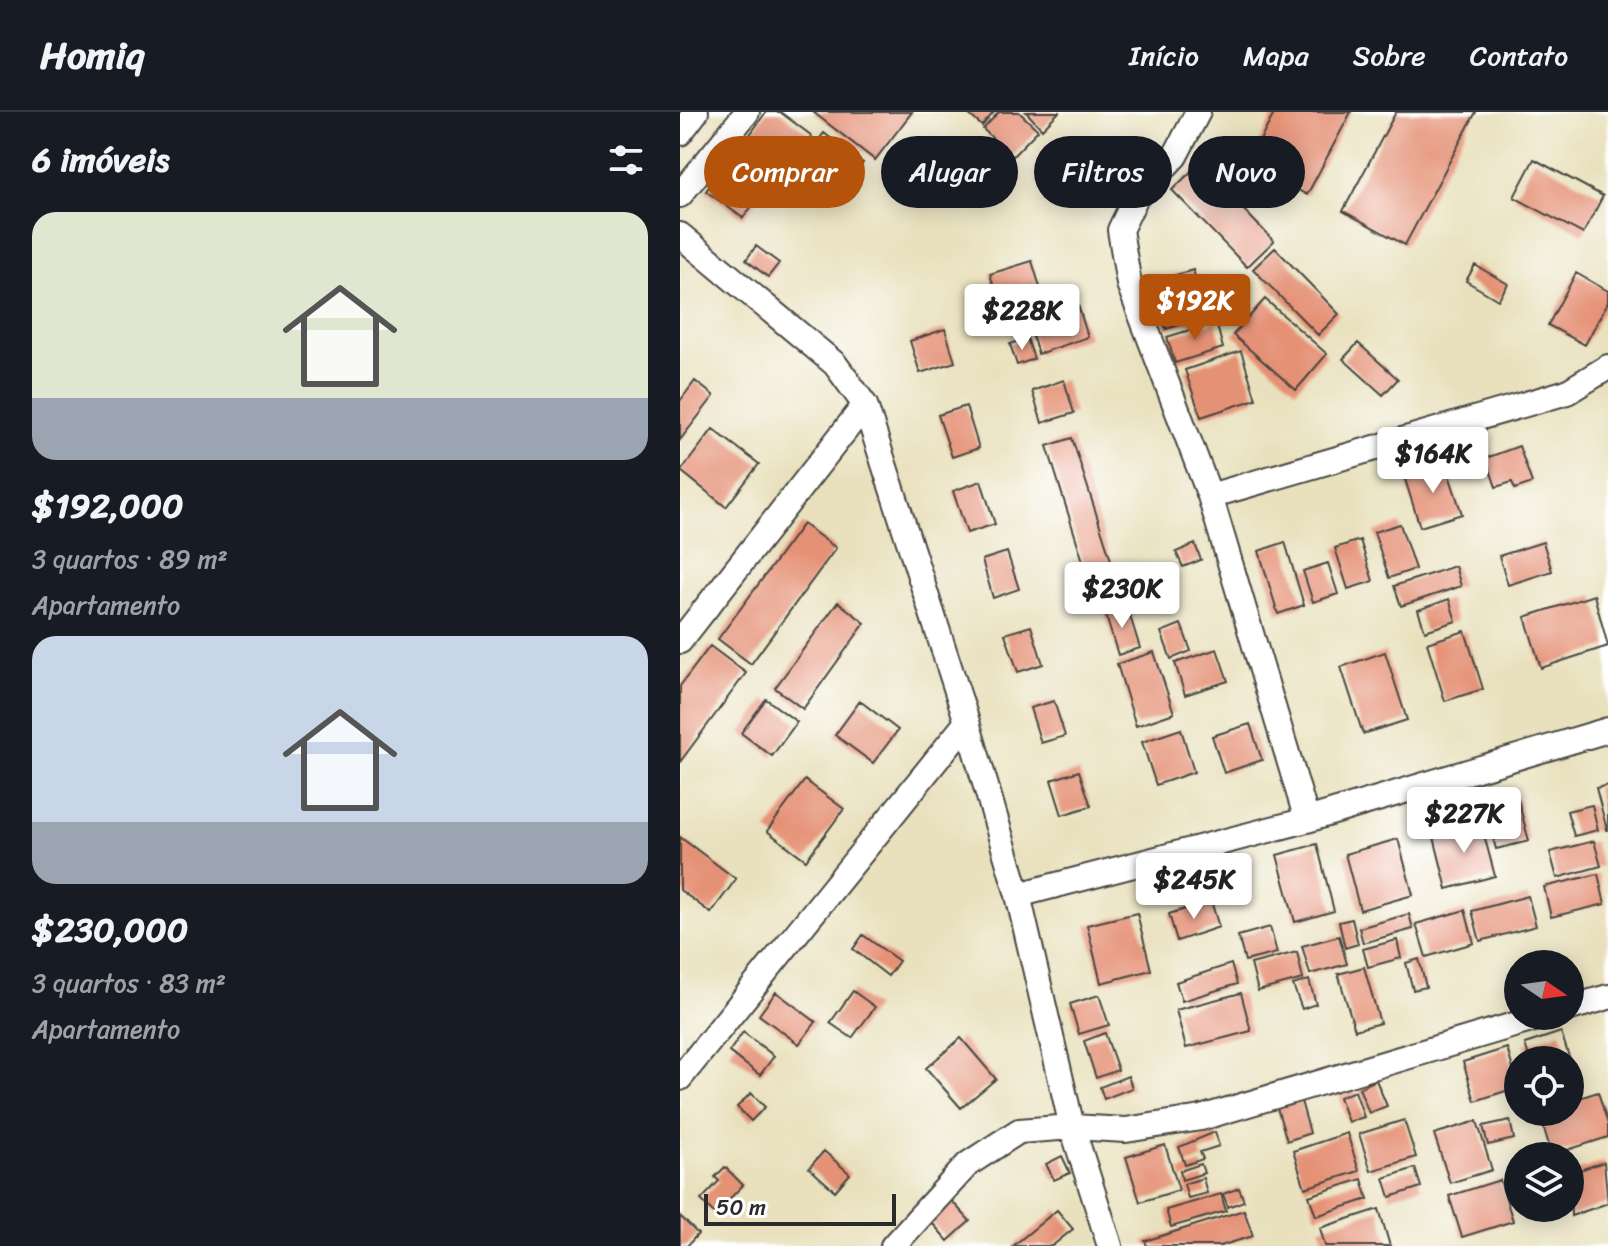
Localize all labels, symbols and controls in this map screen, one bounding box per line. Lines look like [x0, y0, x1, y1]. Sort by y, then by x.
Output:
text: Homiq [40, 22, 144, 89]
text: Início [1129, 31, 1199, 80]
text: Mapa [1243, 31, 1309, 80]
text: Sobre [1353, 31, 1426, 80]
text: Contato [1470, 31, 1568, 80]
text: 6 imóveis [32, 130, 170, 190]
chip: Comprar [704, 136, 865, 208]
chip: Alugar [881, 136, 1018, 208]
chip: Filtros [1034, 136, 1172, 208]
chip: Novo [1188, 136, 1305, 208]
icon: filters [604, 138, 648, 182]
icon: home [268, 264, 412, 408]
pin: $192K [1139, 274, 1251, 342]
text: $192K [1157, 277, 1233, 323]
pin: $228K [966, 284, 1078, 352]
text: $228K [983, 287, 1062, 333]
pin: $164K [1377, 427, 1489, 495]
text: $164K [1395, 430, 1471, 476]
text: $192,000 [32, 476, 184, 536]
text: 3 quartos · 89 m² [32, 536, 228, 582]
pin: $230K [1066, 562, 1178, 630]
text: $230K [1082, 565, 1162, 611]
text: Apartamento [32, 582, 180, 628]
icon: home [268, 688, 412, 832]
pin: $227K [1408, 787, 1520, 855]
text: $227K [1425, 790, 1503, 836]
pin: $245K [1138, 853, 1250, 921]
text: $245K [1154, 856, 1234, 902]
text: $230,000 [32, 900, 188, 960]
north arrow [1504, 950, 1584, 1030]
map controls [1504, 950, 1584, 1222]
text: 3 quartos · 83 m² [32, 960, 226, 1006]
text: Apartamento [32, 1006, 180, 1052]
button: locate [1504, 1046, 1584, 1126]
button: layers [1504, 1142, 1584, 1222]
text: 50 m [716, 1188, 766, 1227]
scale bar [704, 1190, 896, 1226]

